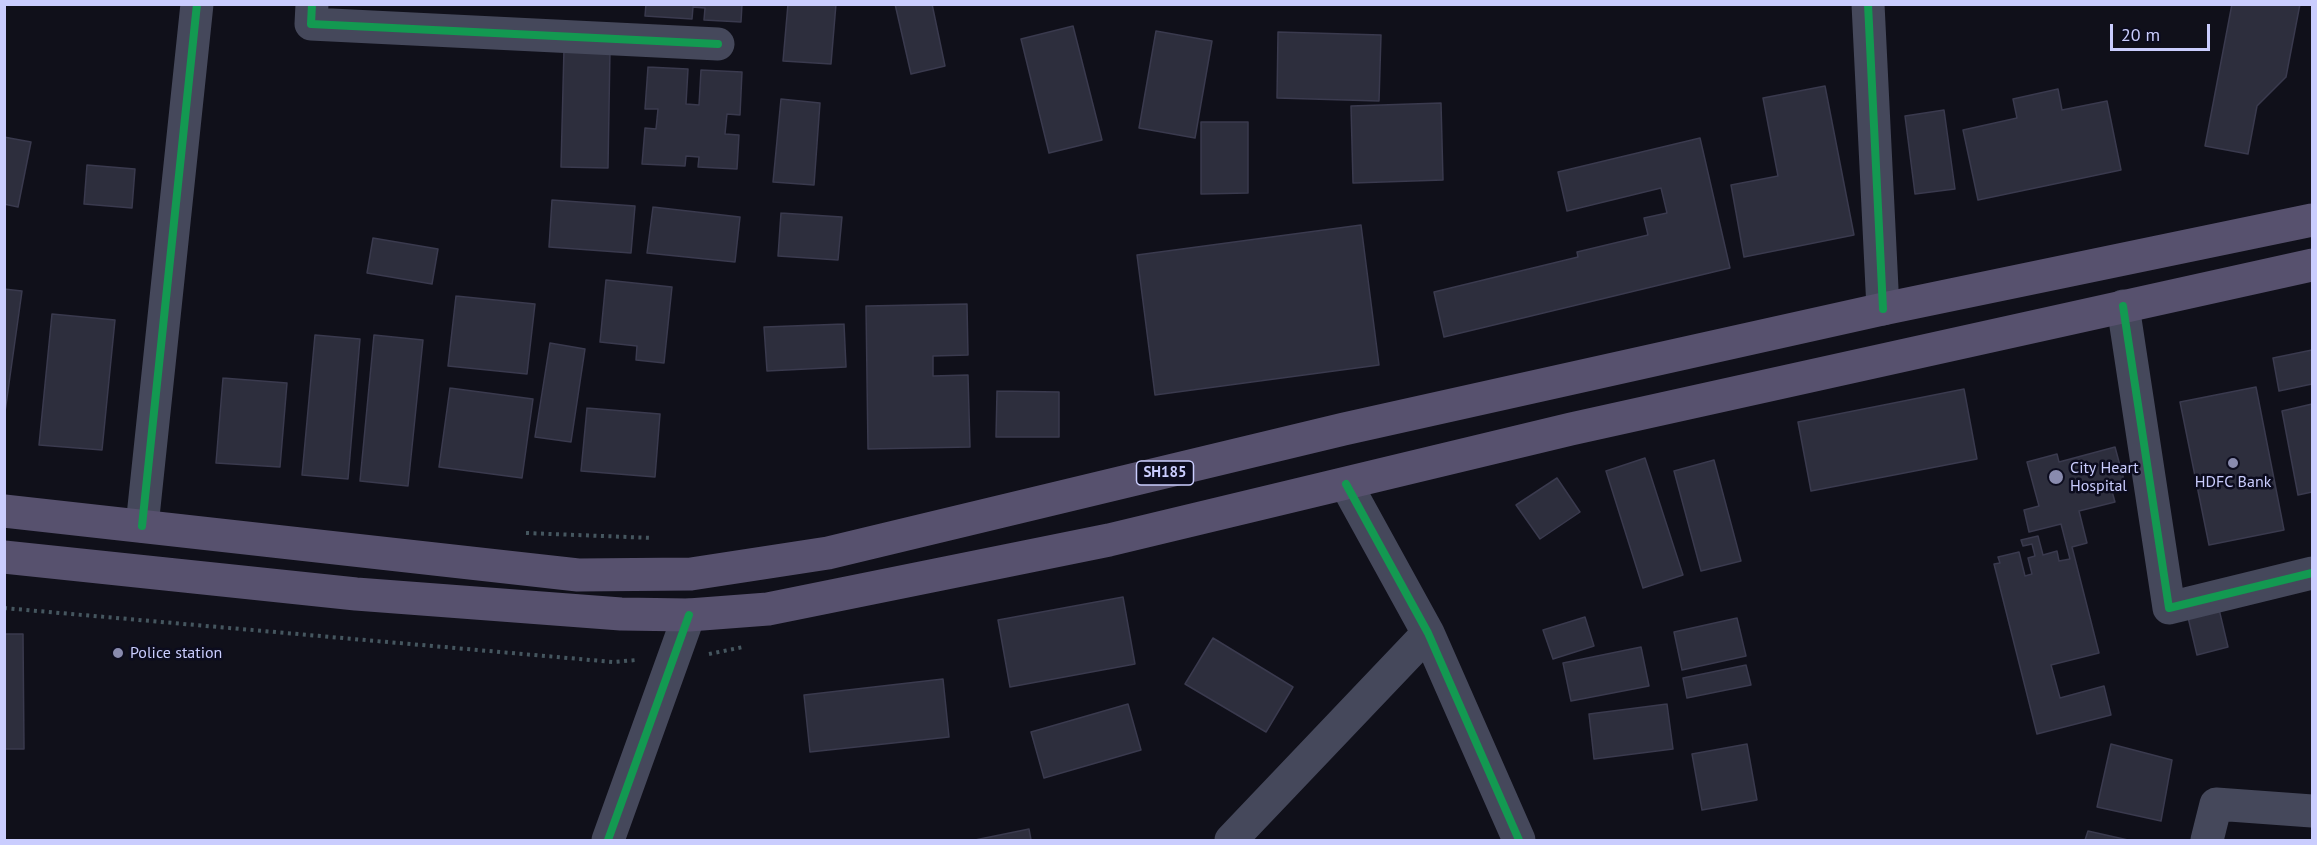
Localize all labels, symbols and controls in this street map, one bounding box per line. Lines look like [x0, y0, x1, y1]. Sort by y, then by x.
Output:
scale bar [2113, 12, 2214, 50]
text: 20 m [2121, 23, 2160, 46]
marker: HDFC Bank [2226, 456, 2240, 470]
place label: City Heart Hospital [2070, 458, 2139, 496]
road number: SH185 [1136, 461, 1194, 485]
marker: City Heart Hospital [2047, 468, 2065, 486]
place label: HDFC Bank [2195, 472, 2271, 492]
place label: Police station [130, 643, 222, 663]
marker: Police station [111, 646, 125, 660]

